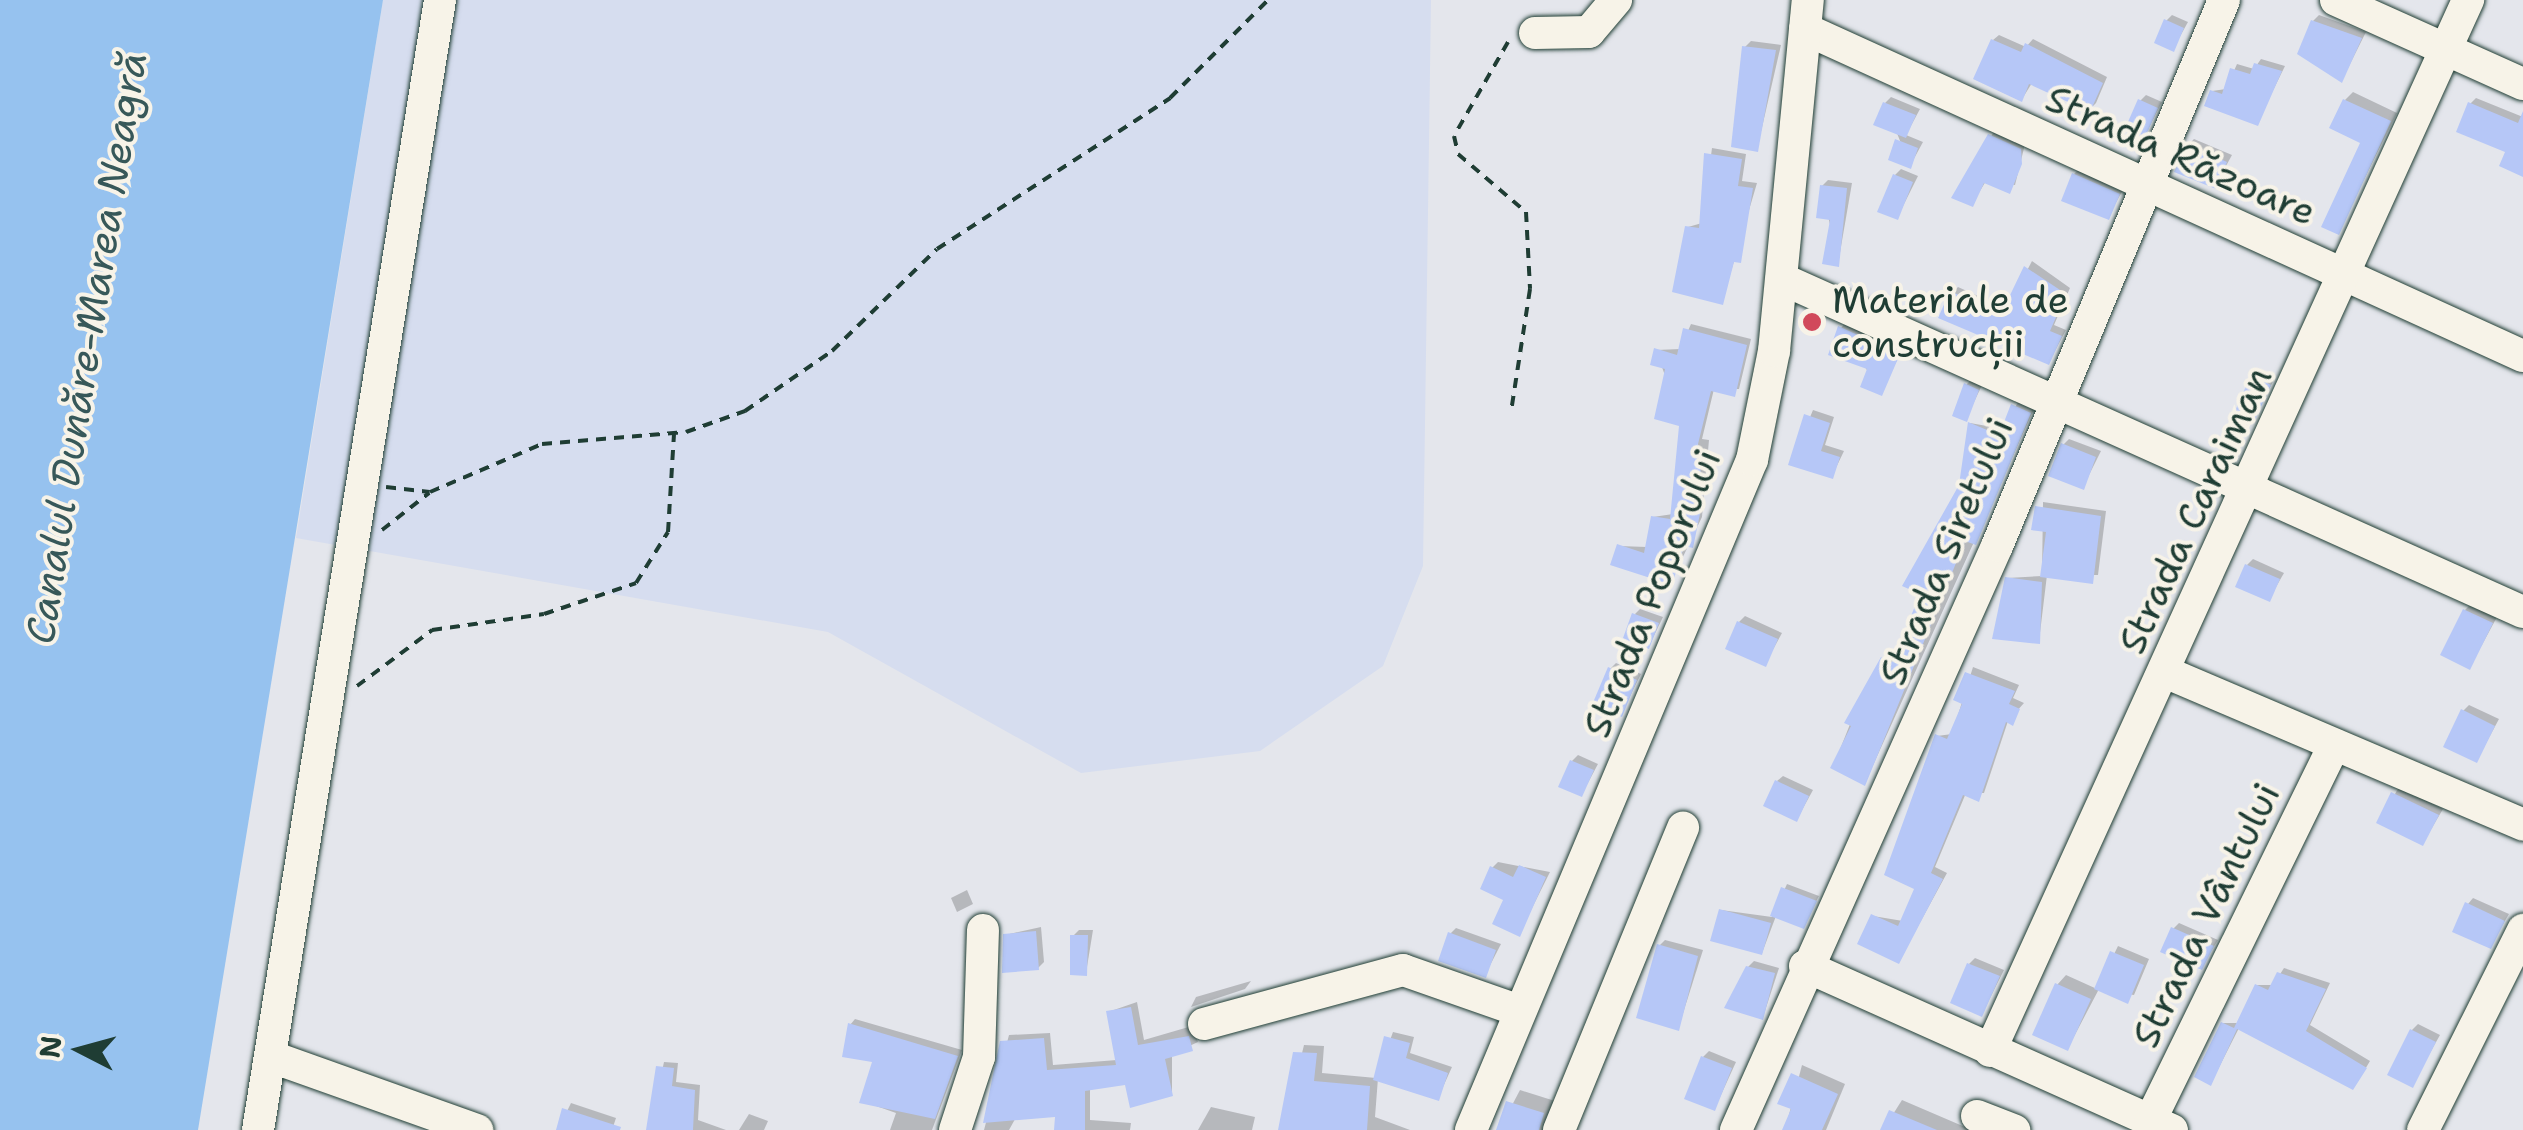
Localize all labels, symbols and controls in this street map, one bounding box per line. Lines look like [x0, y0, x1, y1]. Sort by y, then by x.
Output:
water label: Canalul Dunăre-Marea Neagră [15, 49, 157, 647]
street label: Strada Răzoare [2039, 75, 2323, 235]
place label: Materiale de construcții [1832, 277, 2069, 366]
marker: Materiale de construcții [1801, 311, 1823, 333]
street label: Strada Caraiman [2109, 359, 2281, 661]
street label: Strada Siretului [1869, 411, 2023, 691]
street label: Strada Poporului [1573, 442, 1731, 744]
street label: Strada Vântului [2122, 775, 2290, 1055]
north arrow [30, 1000, 130, 1100]
text: N [30, 1034, 70, 1060]

